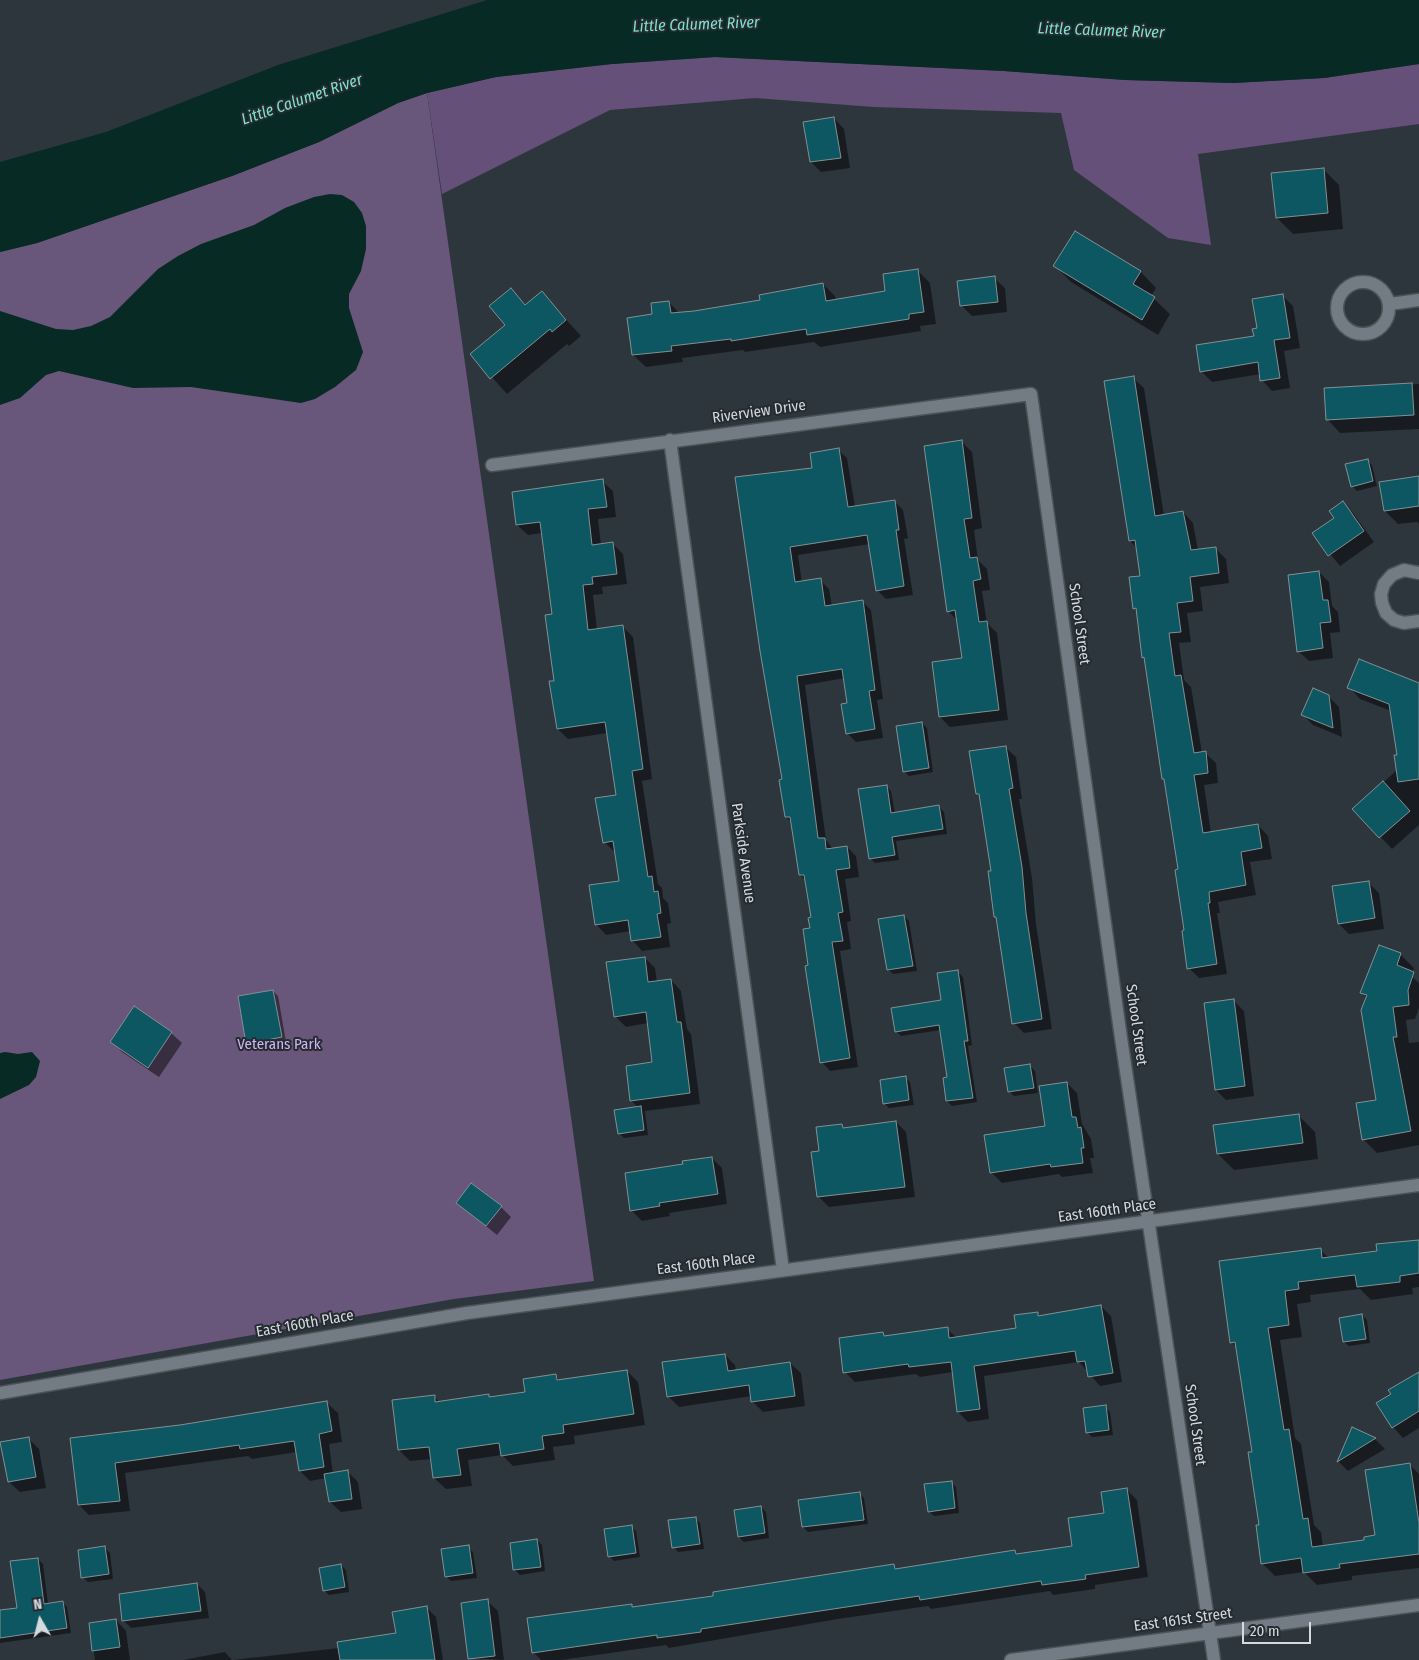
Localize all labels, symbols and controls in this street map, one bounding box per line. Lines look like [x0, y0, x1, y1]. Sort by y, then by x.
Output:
water label: Little Calumet River [632, 13, 760, 37]
water label: Little Calumet River [1037, 19, 1165, 43]
water label: Little Calumet River [239, 70, 365, 130]
street label: Riverview Drive [711, 397, 807, 427]
street label: School Street [1064, 582, 1094, 666]
street label: Parkside Avenue [727, 802, 759, 904]
street label: School Street [1121, 983, 1151, 1067]
park label: Veterans Park [237, 1036, 321, 1054]
street label: East 160th Place [1057, 1195, 1157, 1227]
street label: East 160th Place [656, 1249, 756, 1279]
street label: East 160th Place [255, 1307, 355, 1341]
street label: School Street [1180, 1383, 1210, 1467]
north arrow [15, 1595, 65, 1645]
text: N [32, 1596, 43, 1614]
street label: East 161st Street [1133, 1604, 1233, 1636]
scale bar [1244, 1612, 1313, 1644]
text: 20 m [1250, 1622, 1280, 1640]

